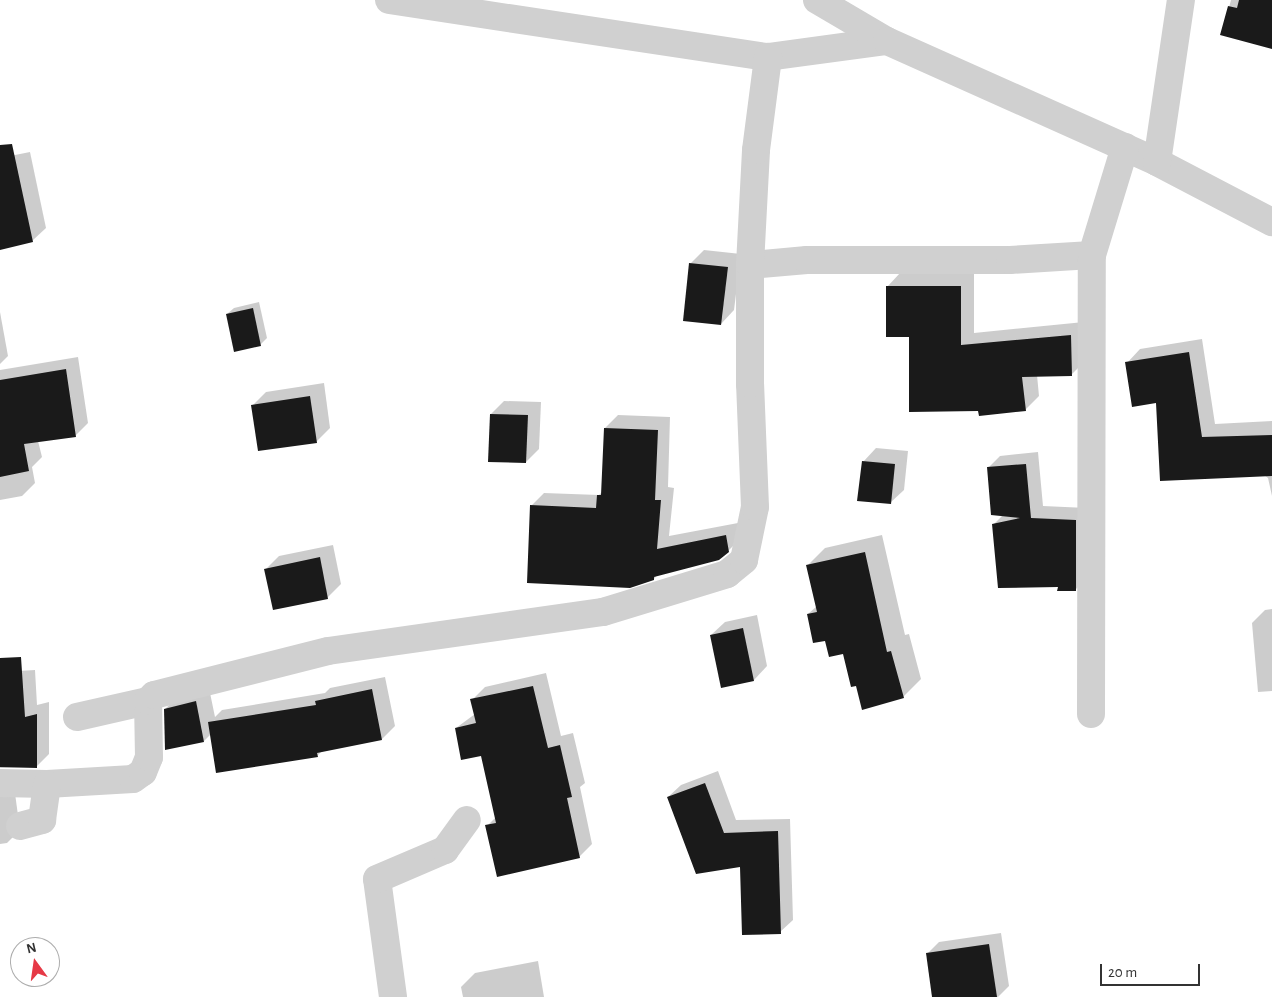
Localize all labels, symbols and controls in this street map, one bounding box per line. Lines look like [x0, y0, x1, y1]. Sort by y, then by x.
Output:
north arrow [10, 937, 60, 987]
text: N [25, 940, 38, 956]
scale bar [1102, 954, 1202, 986]
text: 20 m [1108, 965, 1137, 980]

